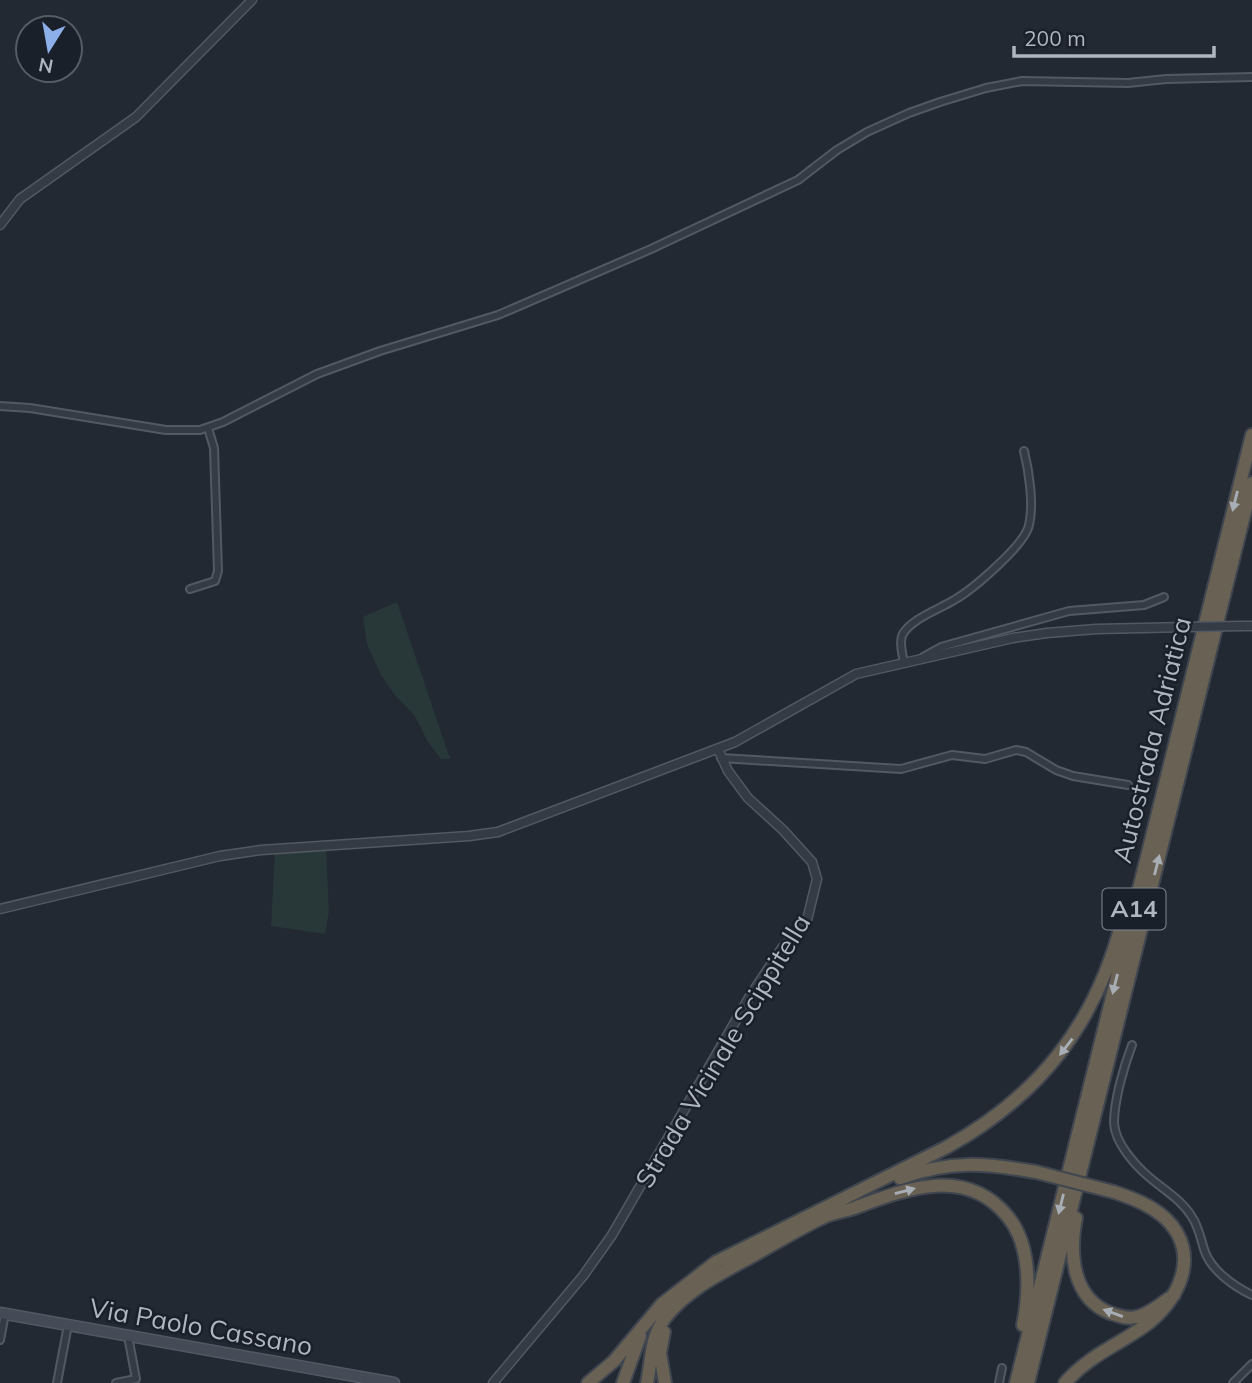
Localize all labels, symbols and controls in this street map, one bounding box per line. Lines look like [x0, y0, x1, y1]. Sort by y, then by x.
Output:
north arrow [14, 14, 84, 84]
scale bar [1014, 14, 1214, 58]
text: 200 m [1024, 25, 1086, 51]
text: N [36, 53, 55, 79]
one-way arrow [1229, 490, 1240, 512]
street label: Autostrada Adriatica [1105, 614, 1198, 866]
one-way arrow [1152, 854, 1163, 876]
road number: A14 [1102, 888, 1166, 930]
street label: Strada Vicinale Scippitella [628, 908, 817, 1193]
one-way arrow [1109, 973, 1120, 995]
one-way arrow [1059, 1038, 1073, 1056]
one-way arrow [894, 1185, 916, 1196]
one-way arrow [1055, 1193, 1066, 1215]
street label: Via Paolo Cassano [87, 1291, 315, 1362]
one-way arrow [1103, 1307, 1124, 1318]

